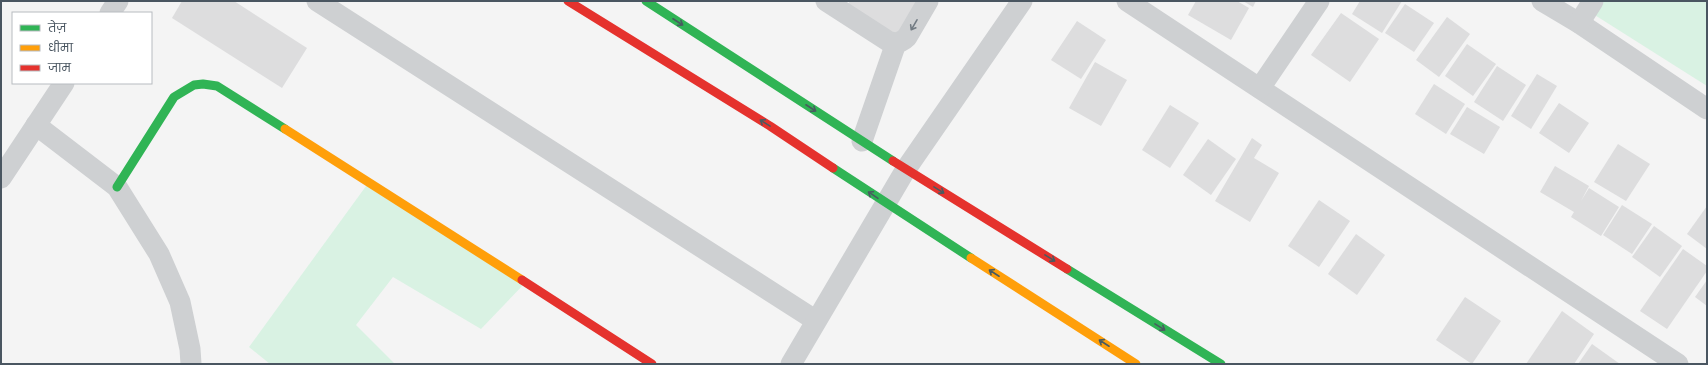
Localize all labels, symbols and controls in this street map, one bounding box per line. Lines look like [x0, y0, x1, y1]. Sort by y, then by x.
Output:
legend [12, 12, 152, 84]
one-way arrow [673, 18, 684, 26]
text: तेज़ [47, 19, 67, 36]
one-way arrow [910, 19, 918, 31]
text: धीमा [48, 39, 74, 56]
text: जाम [47, 59, 72, 76]
one-way arrow [805, 104, 816, 112]
one-way arrow [760, 119, 771, 127]
one-way arrow [933, 186, 944, 194]
one-way arrow [868, 191, 879, 199]
one-way arrow [1044, 255, 1056, 263]
one-way arrow [989, 269, 1000, 277]
one-way arrow [1154, 323, 1166, 331]
one-way arrow [1098, 339, 1109, 347]

